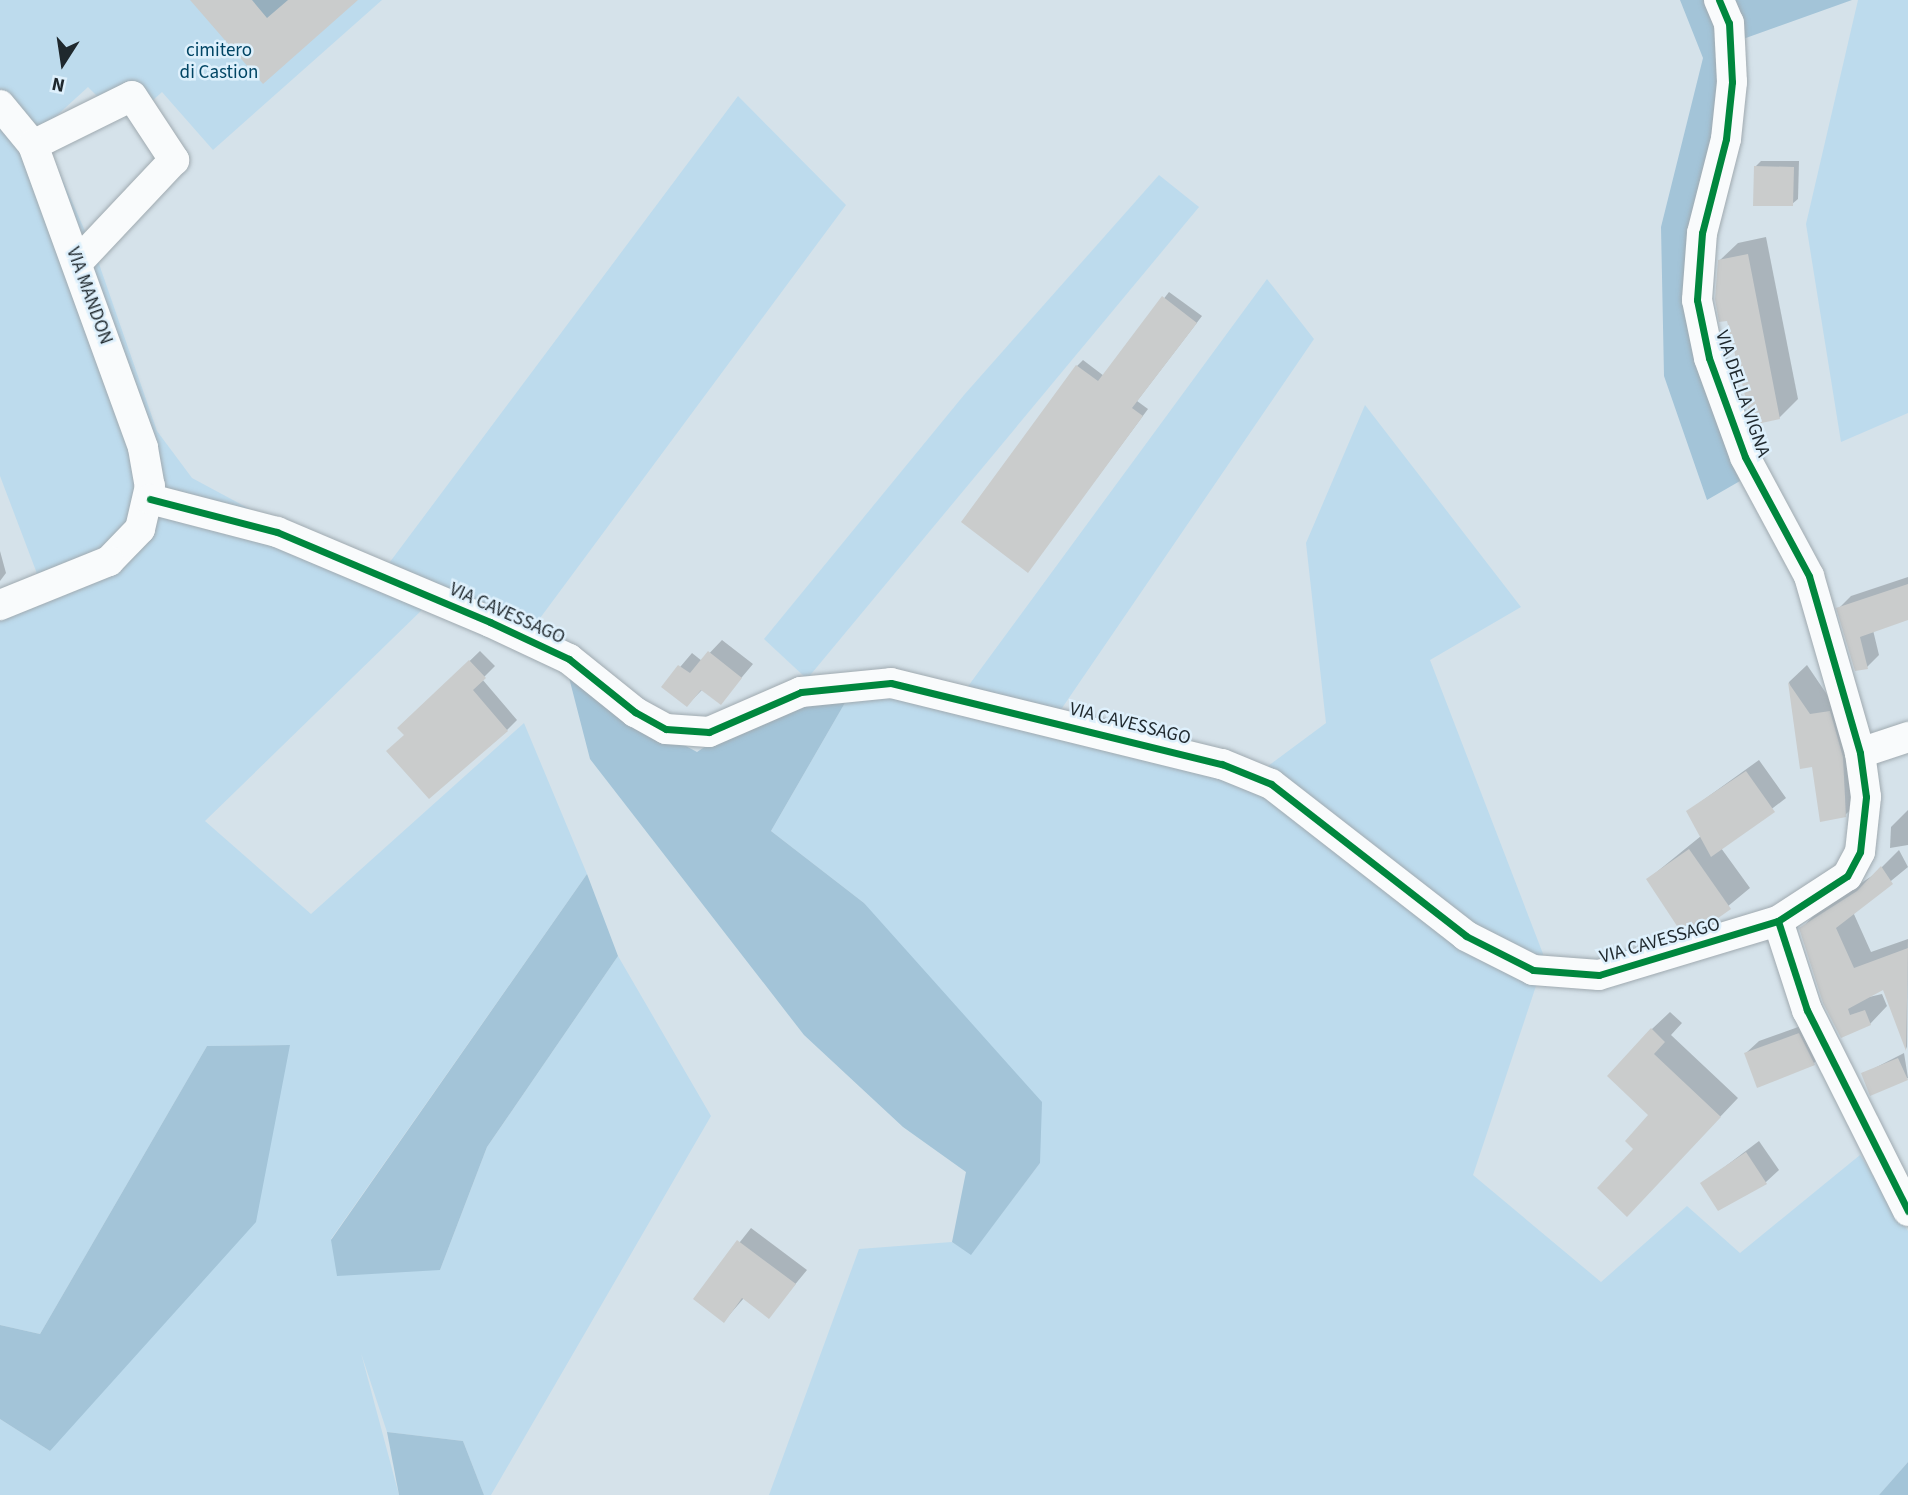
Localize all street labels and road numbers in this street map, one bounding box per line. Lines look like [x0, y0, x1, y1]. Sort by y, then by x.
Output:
street label: VIA MANDON [61, 244, 117, 348]
street label: VIA DELLA VIGNA [1710, 328, 1774, 460]
street label: VIA CAVESSAGO [446, 578, 568, 650]
street label: VIA CAVESSAGO [1067, 698, 1193, 750]
street label: VIA CAVESSAGO [1597, 913, 1723, 969]

